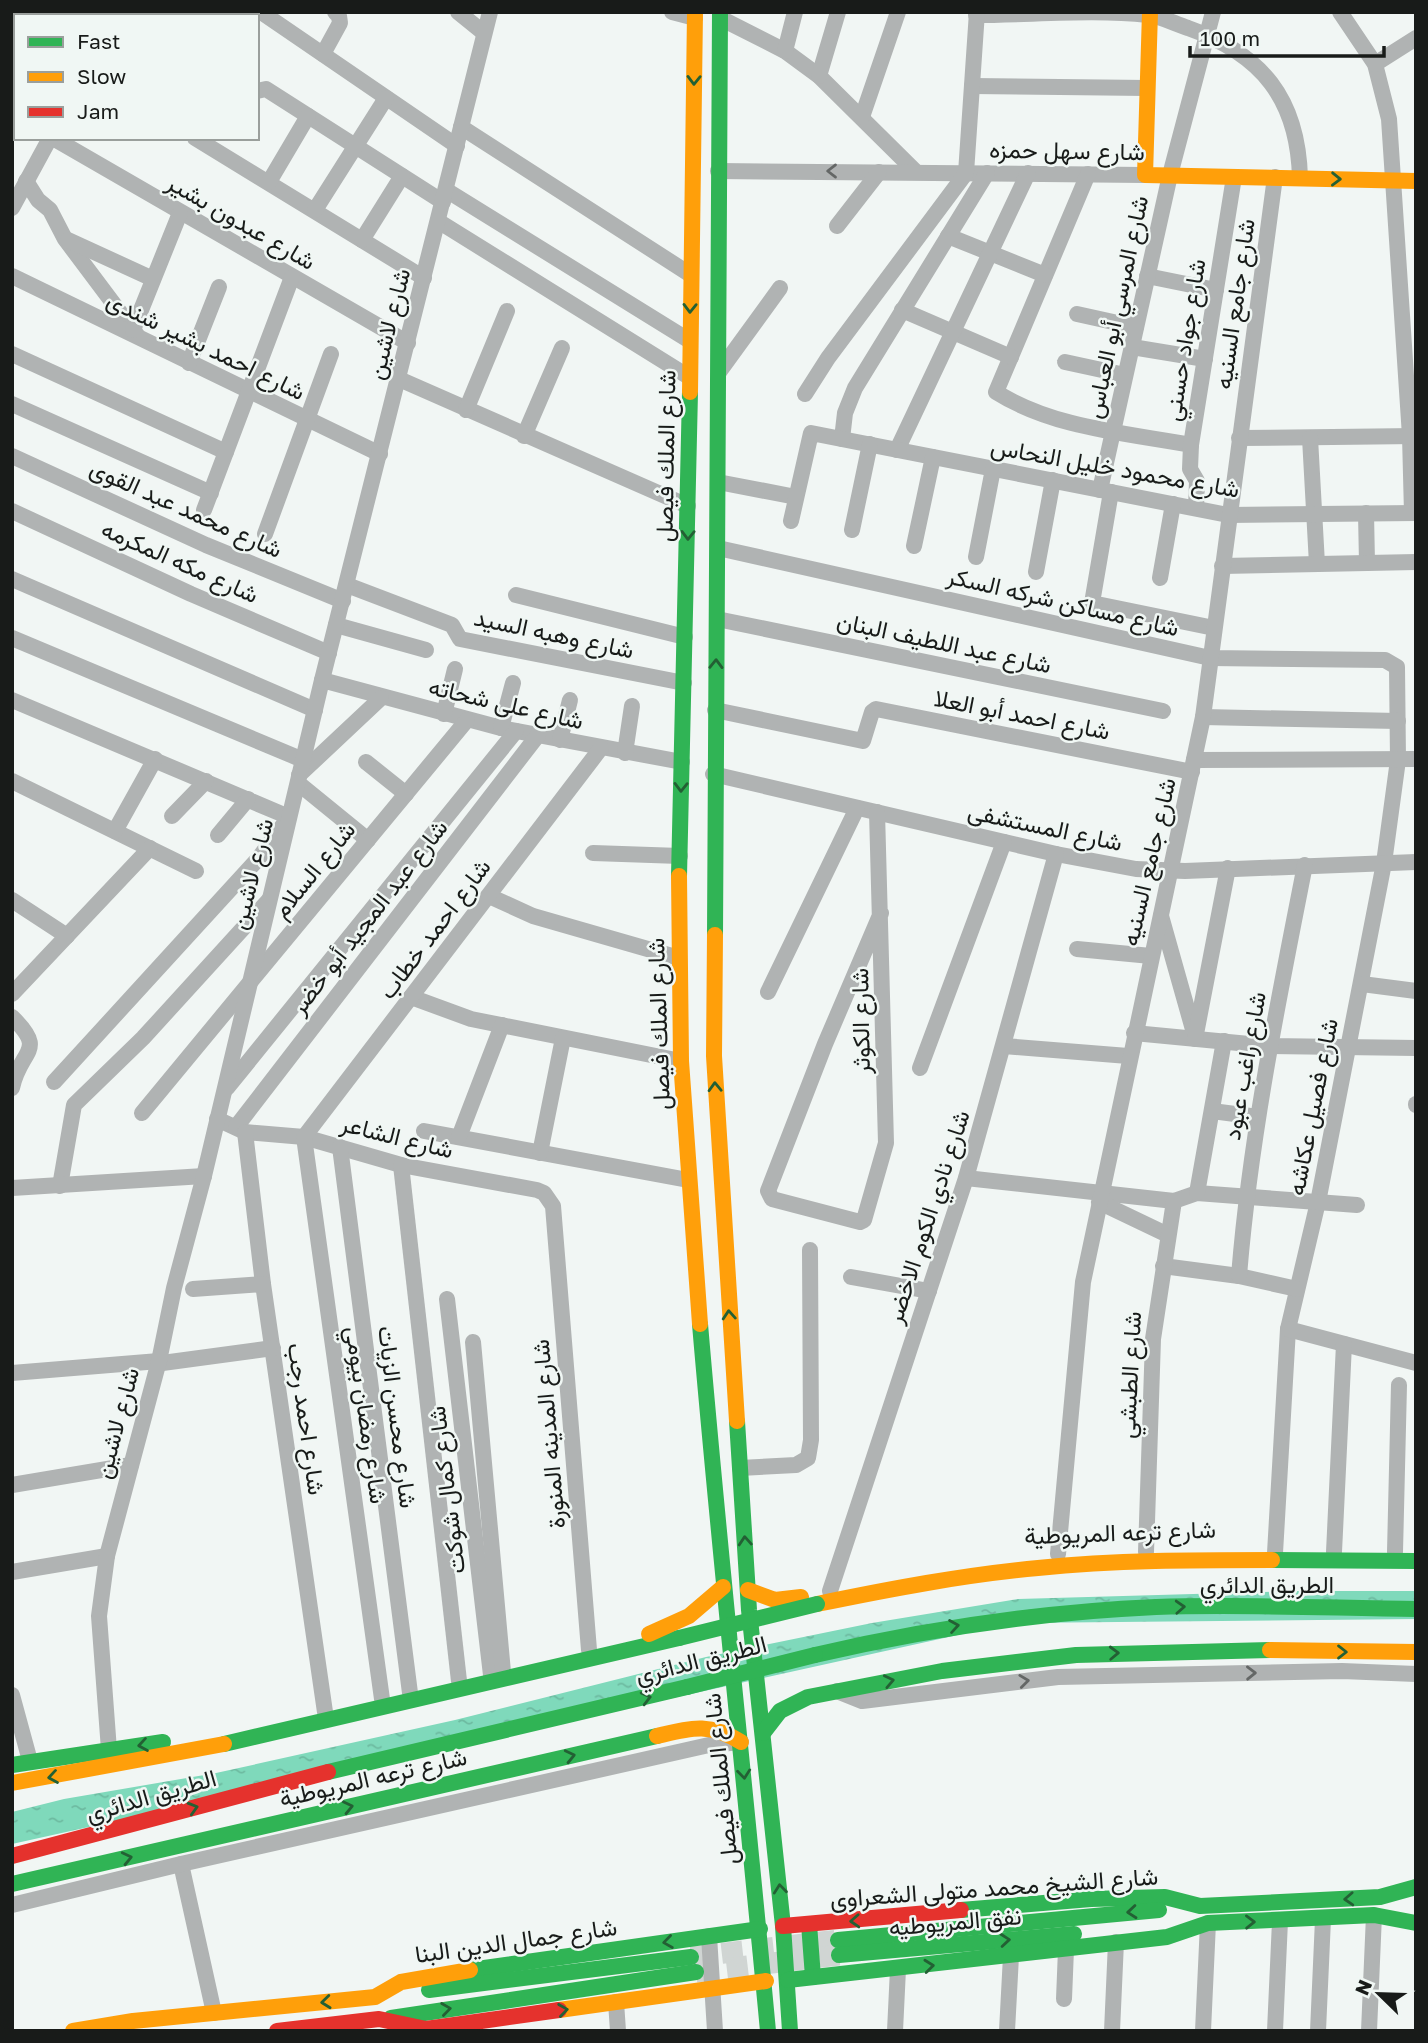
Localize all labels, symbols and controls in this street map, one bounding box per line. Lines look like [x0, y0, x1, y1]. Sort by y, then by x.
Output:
legend [14, 14, 259, 140]
scale bar [1190, 14, 1384, 58]
text: 100 m [1200, 25, 1260, 51]
text: Fast [77, 28, 120, 54]
text: Slow [77, 63, 126, 89]
one-way arrow [687, 75, 702, 86]
text: Jam [77, 98, 119, 124]
street label: شارع سهل حمزه [989, 134, 1145, 168]
one-way arrow [826, 164, 837, 179]
street label: شارع عبدون بشير [160, 166, 321, 278]
one-way arrow [1330, 171, 1341, 186]
street label: شارع المرسي أبو العباس [1078, 193, 1159, 422]
street label: شارع جامع السنيه [1207, 217, 1264, 391]
street label: شارع جواد حسني [1156, 256, 1217, 424]
street label: شارع لاشين [360, 265, 418, 383]
street label: شارع احمد بشير شندى [101, 284, 311, 408]
one-way arrow [683, 303, 698, 314]
street label: شارع الملك فيصل [648, 370, 684, 542]
street label: شارع محمود خليل النحاس [988, 430, 1242, 506]
street label: شارع محمد عبد القوى [85, 452, 287, 566]
street label: شارع مكه المكرمه [96, 513, 264, 611]
one-way arrow [680, 530, 695, 541]
street label: شارع مساكن شركه السكر [943, 560, 1182, 644]
street label: شارع وهبه السيد [471, 601, 637, 667]
street label: شارع عبد اللطيف البنان [834, 605, 1054, 681]
one-way arrow [708, 658, 723, 669]
street label: شارع على شحاته [425, 671, 587, 737]
street label: شارع احمد أبو العلا [931, 682, 1113, 748]
street label: شارع جامع السنيه [1114, 775, 1185, 950]
one-way arrow [673, 783, 689, 793]
street label: شارع المستشفى [965, 795, 1125, 859]
street label: شارع عبد المجيد أبو خضر [282, 813, 455, 1022]
street label: شارع لاشين [223, 815, 281, 933]
street label: شارع السلام [265, 815, 363, 925]
street label: شارع احمد خطاب [372, 852, 498, 1006]
street label: شارع الملك فيصل [640, 937, 678, 1111]
street label: شارع الكوثر [844, 968, 878, 1075]
street label: شارع راغب عبود [1216, 989, 1274, 1143]
street label: شارع فصيل عكاشه [1280, 1016, 1346, 1198]
one-way arrow [708, 1082, 723, 1093]
street label: شارع نادي الكوم الاخضر [878, 1106, 980, 1330]
street label: شارع الشاعر [336, 1107, 457, 1166]
one-way arrow [722, 1309, 737, 1320]
street label: شارع الطبشي [1111, 1311, 1152, 1439]
street label: شارع رمضان بيومي [335, 1324, 394, 1506]
street label: شارع محسن الزيات [370, 1324, 424, 1510]
street label: شارع المدينه المنورة [525, 1338, 573, 1530]
street label: شارع احمد رجب [279, 1341, 333, 1497]
street label: شارع لاشين [87, 1364, 147, 1482]
street label: شارع كمال شوكت [421, 1404, 473, 1576]
street label: شارع ترعه المريوطية [1024, 1514, 1216, 1552]
one-way arrow [737, 1536, 752, 1547]
street label: الطريق الدائري [1200, 1569, 1334, 1604]
one-way arrow [1175, 1600, 1186, 1615]
one-way arrow [948, 1619, 959, 1634]
street label: الطريق الدائري [632, 1628, 771, 1695]
one-way arrow [1337, 1644, 1347, 1660]
one-way arrow [1109, 1646, 1120, 1661]
one-way arrow [1246, 1665, 1257, 1680]
one-way arrow [1018, 1673, 1030, 1688]
one-way arrow [883, 1674, 895, 1689]
one-way arrow [640, 1692, 652, 1706]
street label: شارع الملك فيصل [696, 1692, 746, 1866]
one-way arrow [137, 1737, 149, 1752]
street label: شارع ترعه المريوطية [276, 1741, 470, 1815]
one-way arrow [564, 1749, 576, 1764]
street label: الطريق الدائري [82, 1762, 221, 1833]
one-way arrow [737, 1768, 752, 1780]
one-way arrow [47, 1769, 59, 1784]
one-way arrow [342, 1801, 354, 1815]
one-way arrow [187, 1802, 199, 1817]
one-way arrow [121, 1852, 133, 1867]
street label: شارع الشيخ محمد متولى الشعراوى [829, 1861, 1159, 1916]
one-way arrow [772, 1884, 787, 1895]
one-way arrow [1343, 1891, 1354, 1906]
street label: نفق المريوطيه [887, 1900, 1023, 1943]
one-way arrow [1126, 1904, 1137, 1919]
street label: شارع جمال الدين البنا [413, 1911, 619, 1971]
one-way arrow [849, 1913, 860, 1928]
one-way arrow [1246, 1914, 1256, 1930]
one-way arrow [1000, 1933, 1011, 1948]
one-way arrow [662, 1934, 674, 1949]
one-way arrow [924, 1959, 935, 1974]
north arrow [1344, 1959, 1414, 2029]
text: N [1349, 1976, 1376, 1998]
one-way arrow [320, 1994, 331, 2009]
one-way arrow [440, 2002, 452, 2017]
one-way arrow [557, 2002, 569, 2017]

